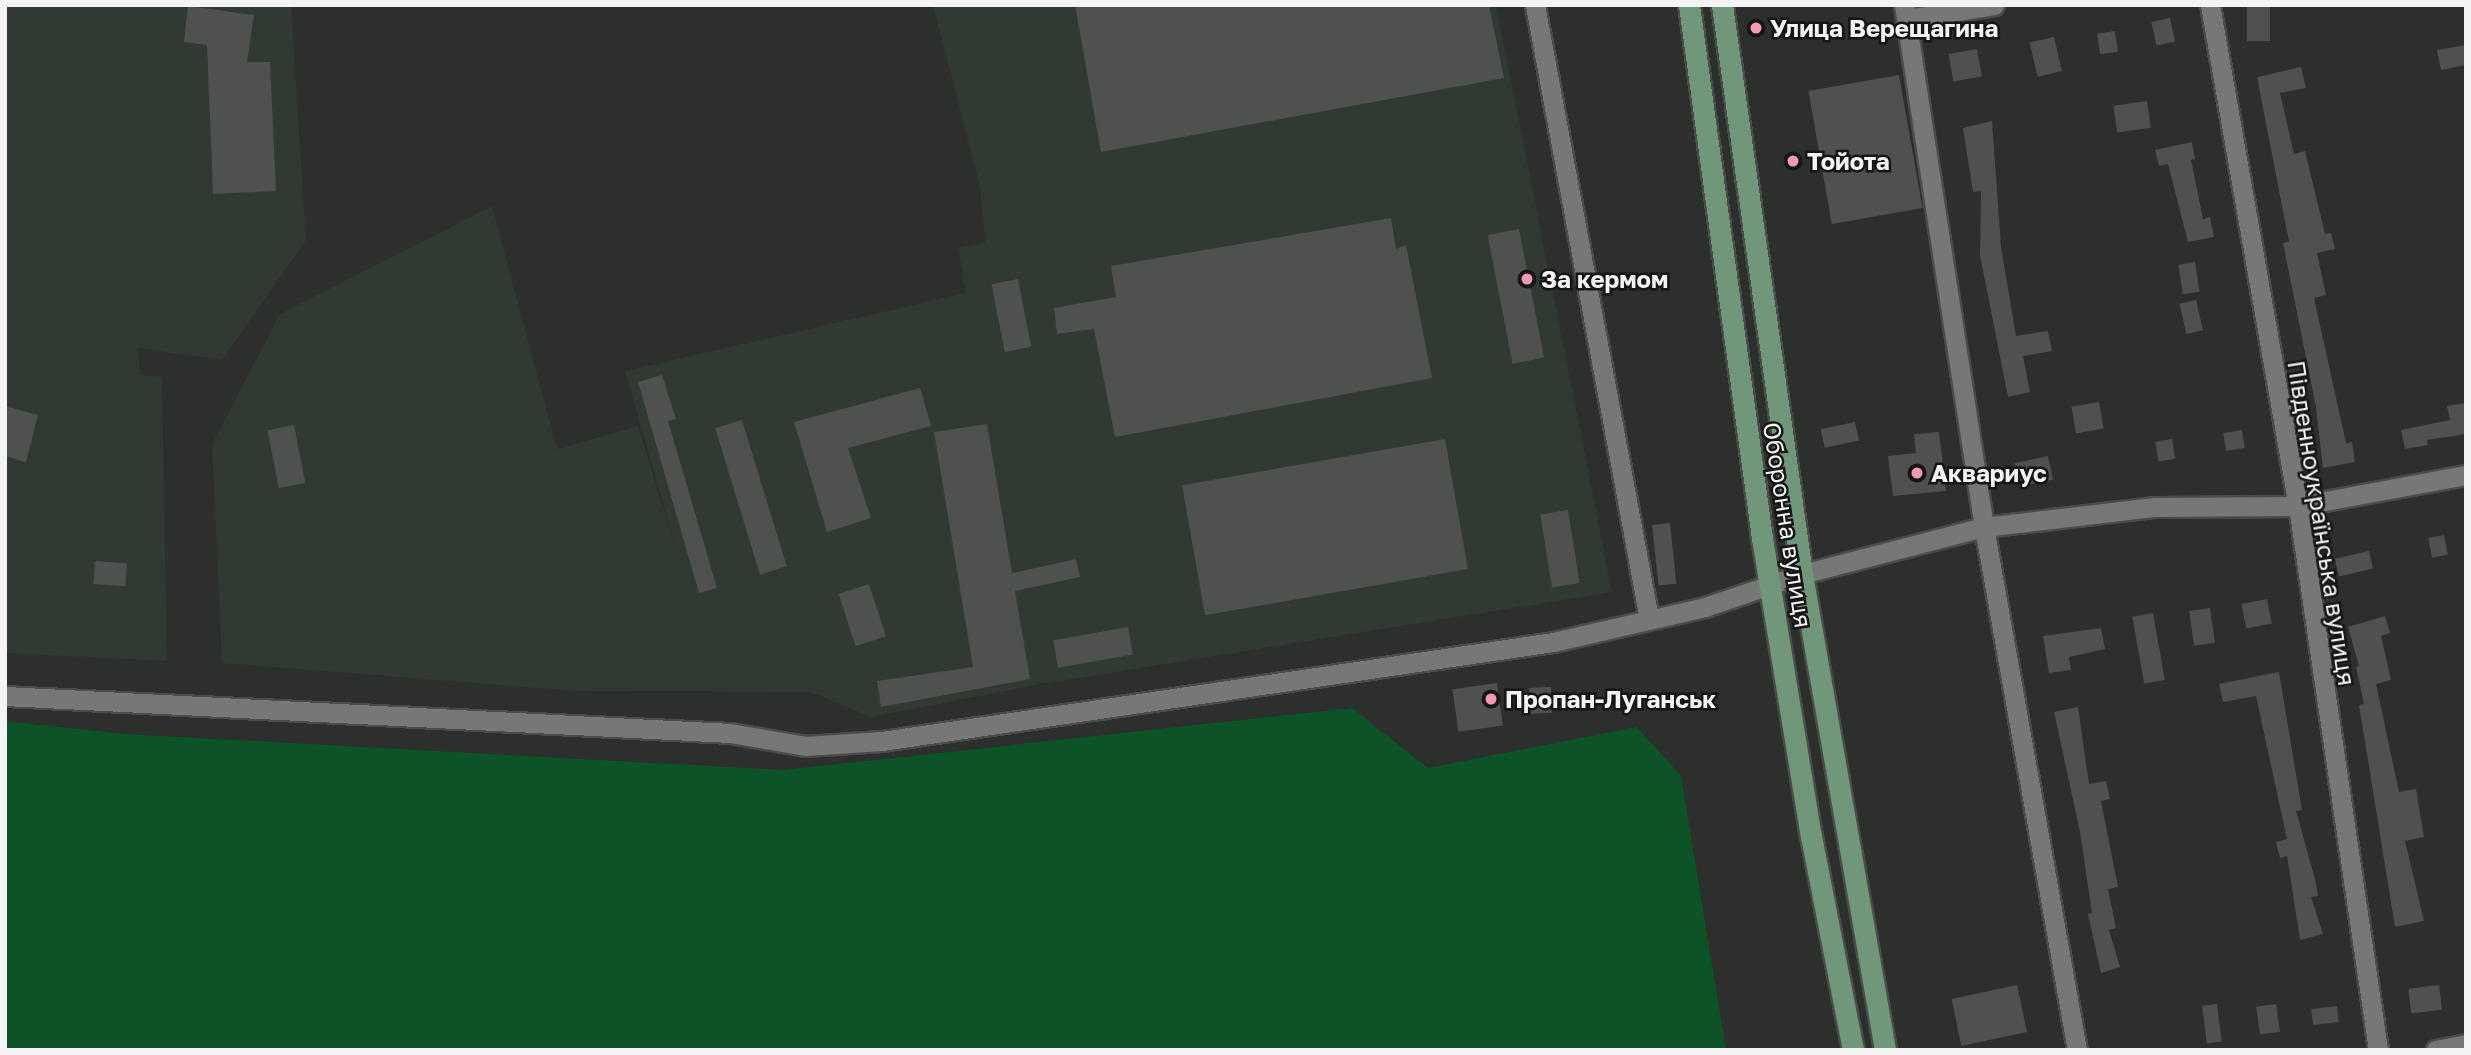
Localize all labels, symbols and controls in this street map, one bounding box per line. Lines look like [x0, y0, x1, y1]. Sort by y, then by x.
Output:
place label: Улица Верещагина [1770, 14, 1998, 42]
marker: Улица Верещагина [1748, 20, 1764, 36]
place label: Тойота [1807, 147, 1890, 175]
marker: Тойота [1785, 153, 1801, 169]
place label: За кермом [1541, 265, 1668, 293]
marker: За кермом [1519, 271, 1535, 287]
street label: Південноукраїнська вулиця [2282, 358, 2362, 688]
street label: Оборонна вулиця [1758, 420, 1818, 630]
place label: Аквариус [1931, 459, 2047, 487]
marker: Аквариус [1909, 465, 1925, 481]
place label: Пропан-Луганськ [1505, 685, 1716, 713]
marker: Пропан-Луганськ [1483, 691, 1499, 707]

